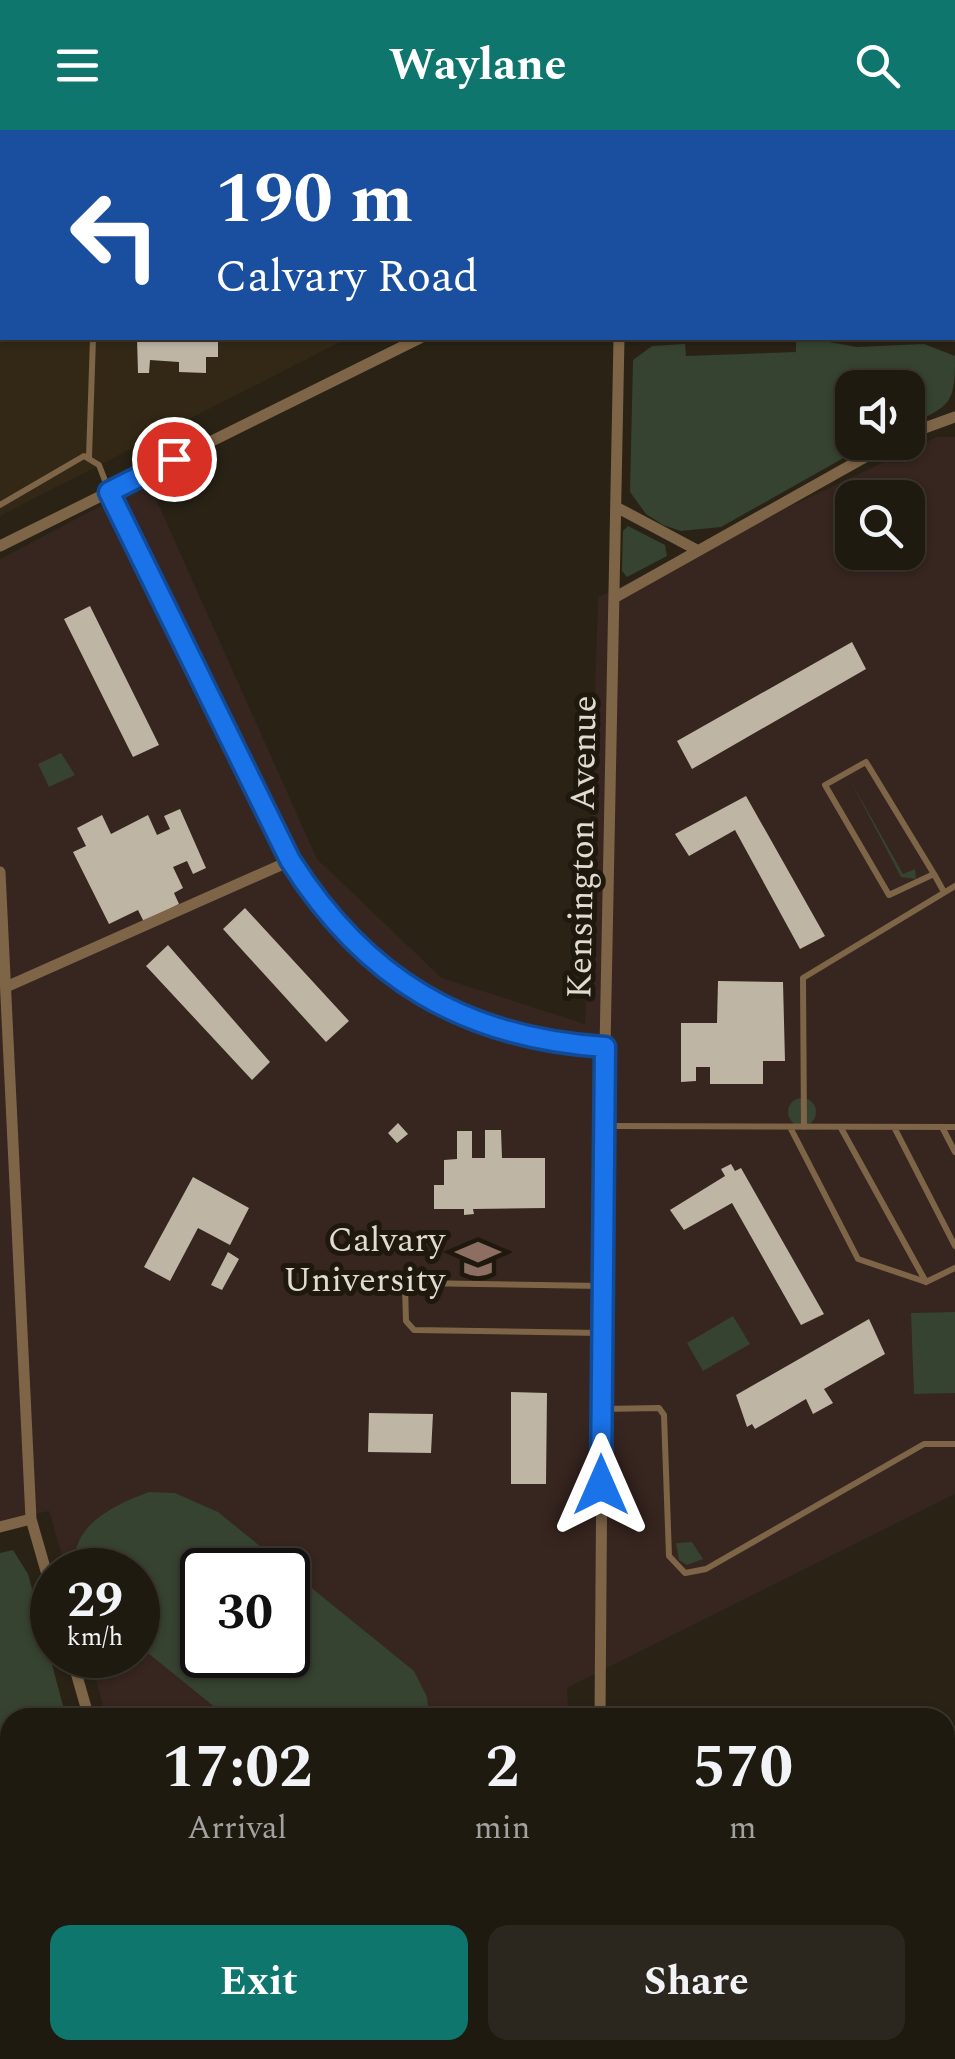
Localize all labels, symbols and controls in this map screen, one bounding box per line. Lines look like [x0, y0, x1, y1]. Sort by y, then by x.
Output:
text: Waylane [389, 31, 566, 100]
icon: menu [50, 38, 105, 93]
icon: search [850, 38, 905, 93]
text: 190 m [215, 147, 413, 253]
icon: left [50, 170, 180, 300]
text: Calvary Road [215, 243, 478, 312]
map controls [835, 370, 925, 570]
button: sound [835, 370, 925, 460]
pin [132, 417, 217, 502]
icon: arrive [147, 432, 202, 487]
button: search [835, 480, 925, 570]
street label: Kensington Avenue [553, 695, 612, 999]
place label: Calvary University [283, 1214, 446, 1307]
school or university icon: Calvary University [454, 1235, 502, 1283]
position arrow [549, 1433, 653, 1537]
speed limit sign: 30 [180, 1548, 310, 1678]
text: 29 [67, 1563, 123, 1639]
text: km/h [67, 1619, 123, 1657]
text: 17:02 [162, 1722, 313, 1814]
text: 2 [486, 1722, 519, 1814]
text: 570 [692, 1722, 793, 1814]
text: Arrival [187, 1804, 287, 1853]
text: min [474, 1804, 530, 1853]
text: m [729, 1804, 756, 1853]
button: Exit [50, 1925, 468, 2040]
button: Share [488, 1925, 905, 2040]

